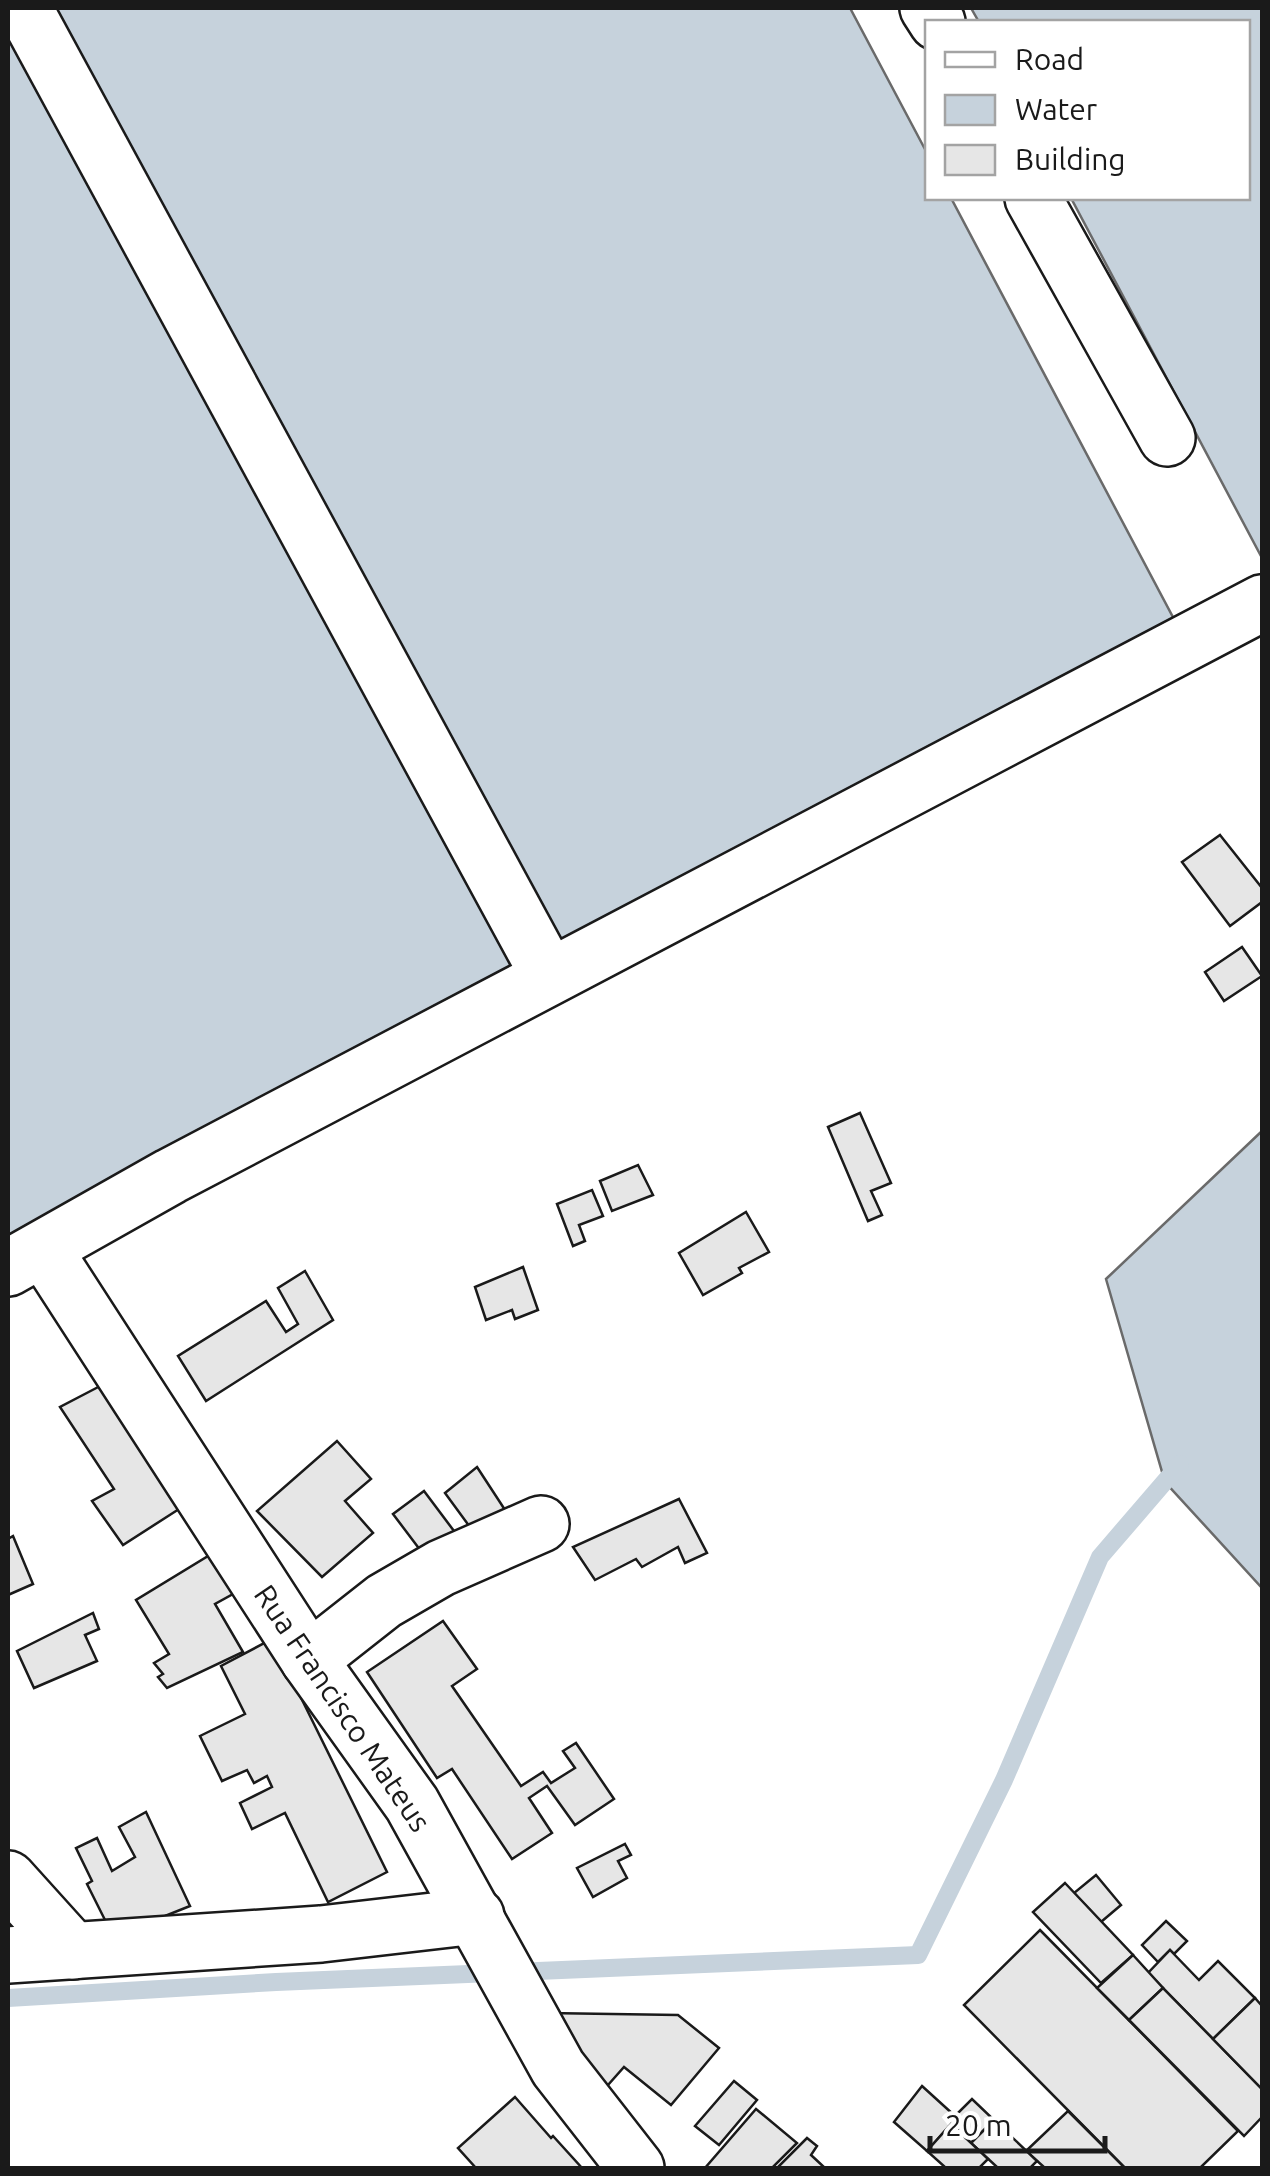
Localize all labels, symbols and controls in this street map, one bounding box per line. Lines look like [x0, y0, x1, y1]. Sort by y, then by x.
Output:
legend [925, 20, 1250, 200]
text: Road [1015, 42, 1084, 76]
text: Water [1015, 92, 1098, 126]
text: Building [1015, 142, 1126, 176]
street label: Rua Francisco Mateus [248, 1578, 438, 1838]
scale bar [930, 2091, 1105, 2153]
text: 20 m [945, 2108, 1012, 2142]

